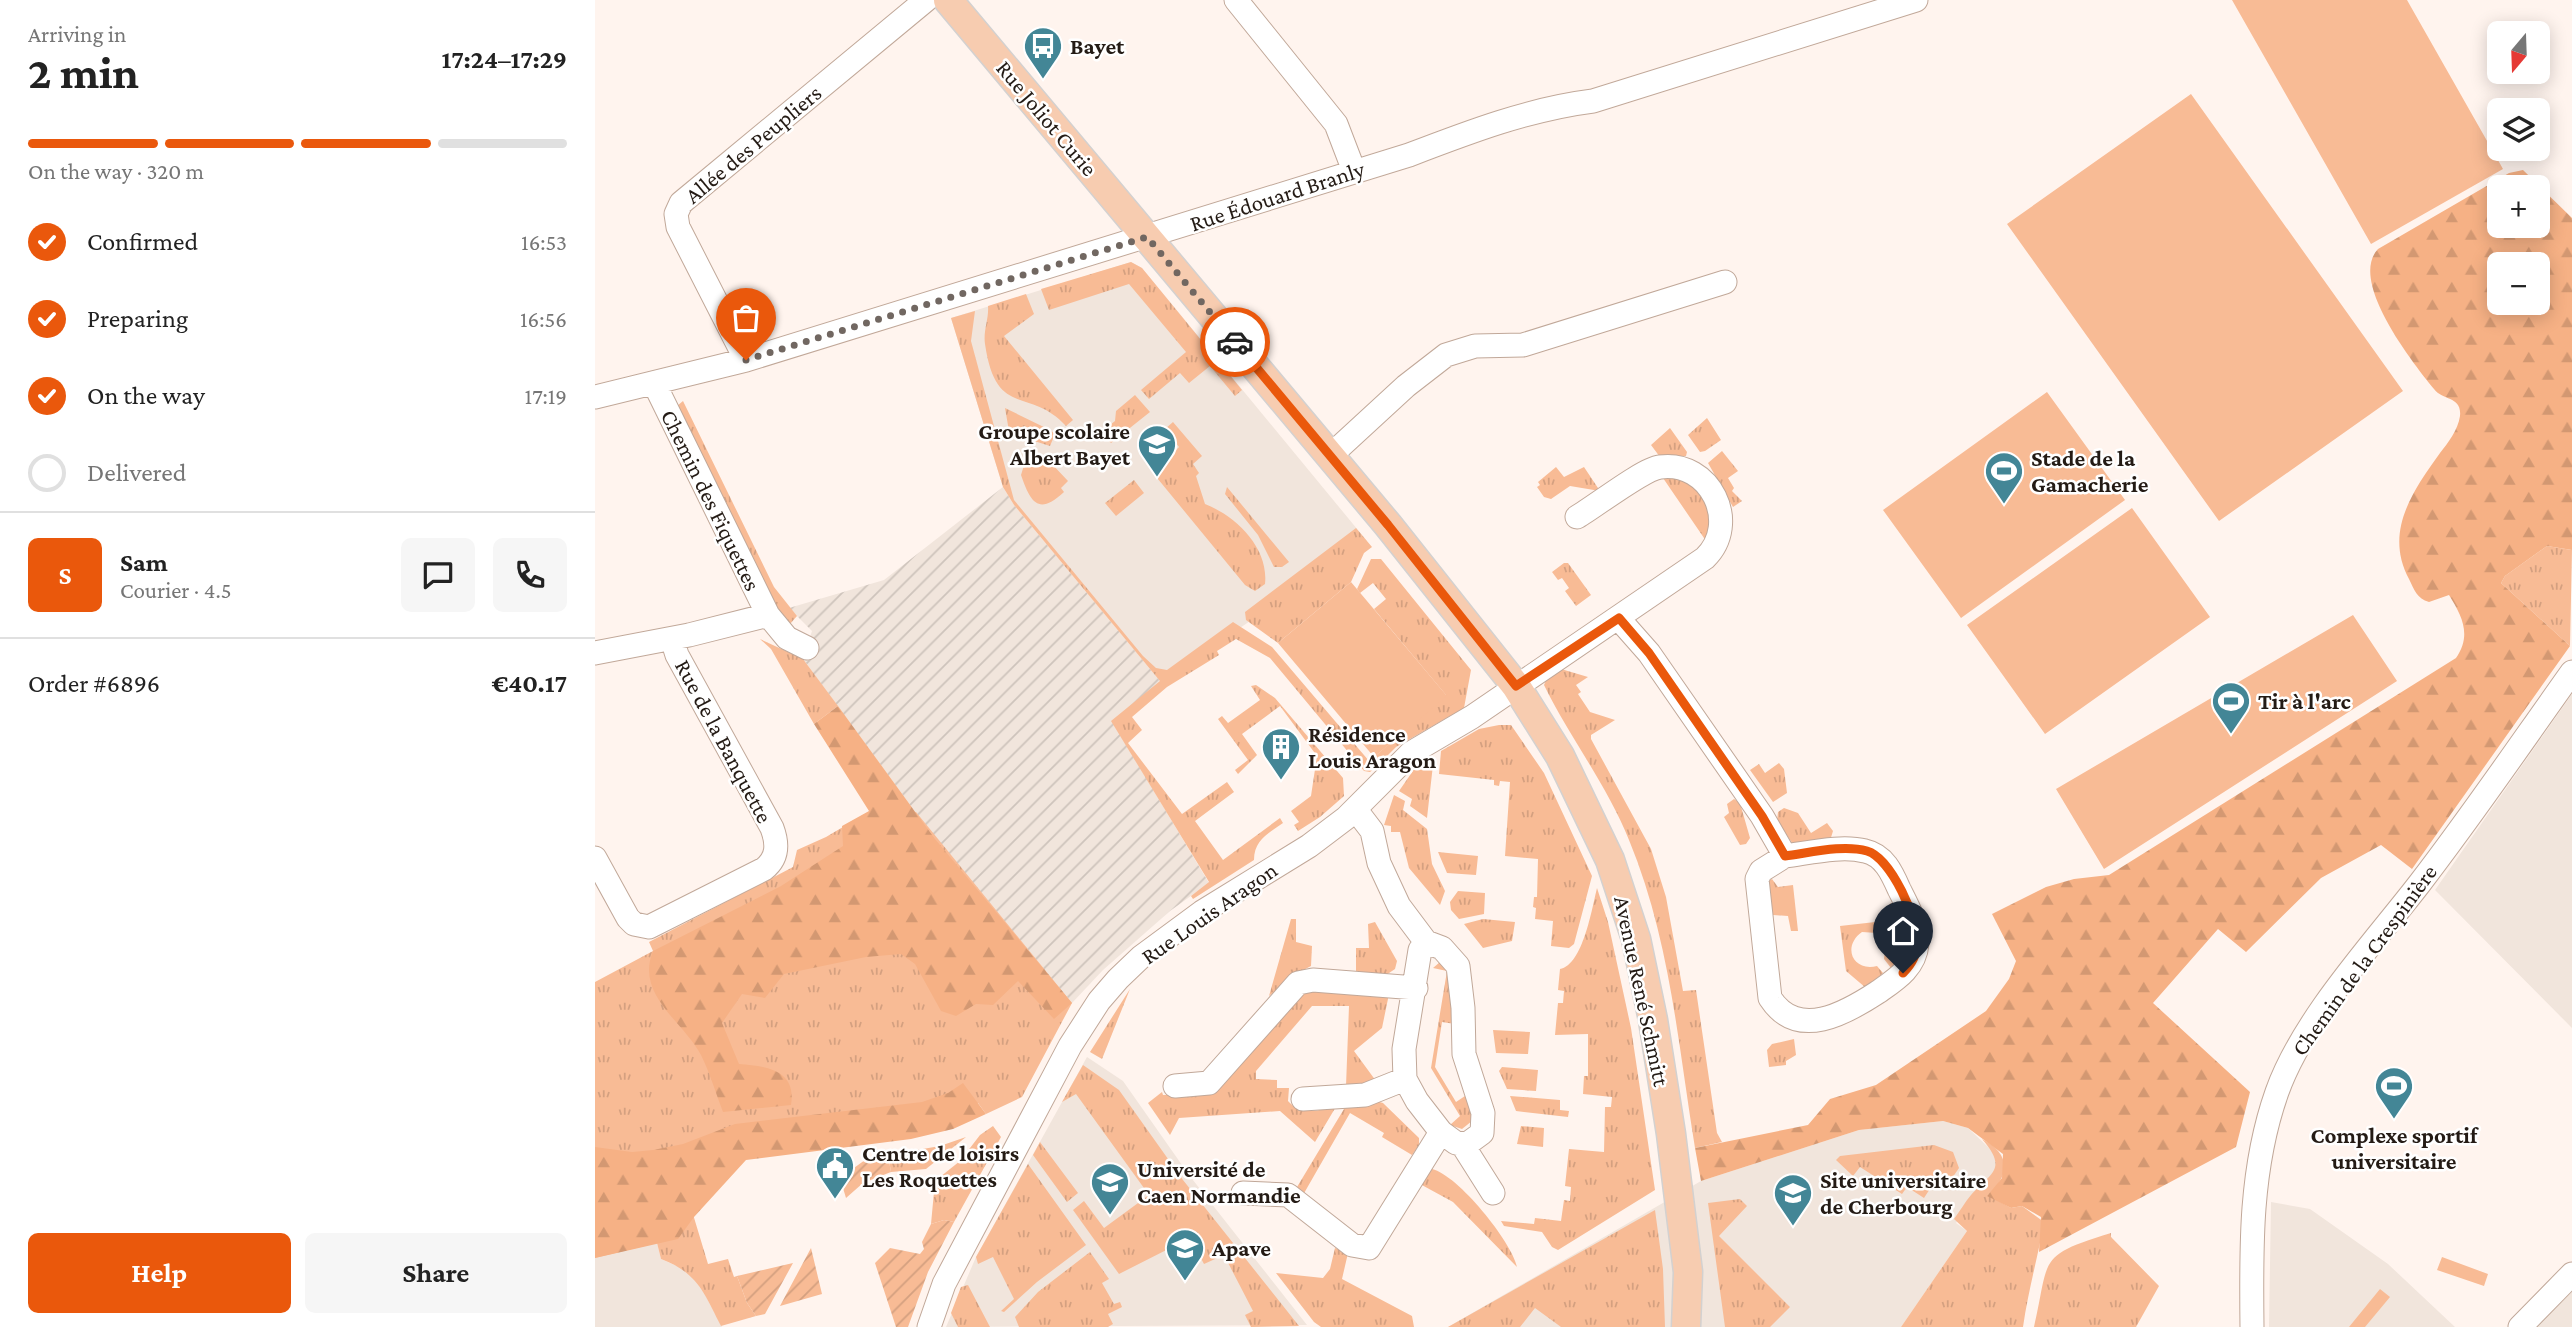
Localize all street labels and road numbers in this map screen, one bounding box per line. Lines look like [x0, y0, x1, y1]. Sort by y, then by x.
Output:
street label: Rue Joliot Curie [991, 55, 1103, 181]
street label: Allée des Peupliers [680, 79, 826, 209]
street label: Rue Édouard Branly [1186, 155, 1368, 236]
street label: Chemin des Fiquettes [656, 405, 766, 595]
street label: Rue de la Banquette [670, 655, 778, 827]
street label: Rue Louis Aragon [1136, 857, 1282, 969]
street label: Chemin de la Crespinière [2286, 860, 2442, 1060]
street label: Avenue René Schmitt [1609, 894, 1675, 1089]

